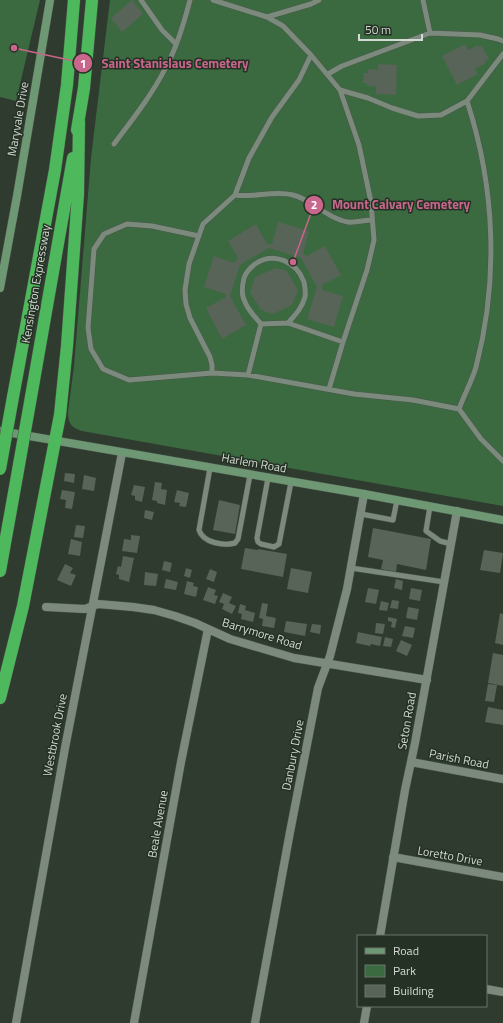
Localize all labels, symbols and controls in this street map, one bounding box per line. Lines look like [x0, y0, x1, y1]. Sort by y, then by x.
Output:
scale bar [359, 16, 422, 42]
text: 50 m [365, 20, 391, 39]
callout: Saint Stanislaus Cemetery [73, 51, 256, 76]
text: Saint Stanislaus Cemetery [101, 53, 249, 73]
text: 1 [80, 54, 86, 73]
street label: Maryvale Drive [2, 80, 33, 158]
callout: Mount Calvary Cemetery [304, 192, 478, 217]
text: Mount Calvary Cemetery [332, 194, 471, 214]
text: 2 [311, 195, 317, 214]
street label: Kensington Expressway [16, 223, 55, 345]
street label: Harlem Road [220, 447, 288, 478]
street label: Barrymore Road [220, 612, 304, 655]
street label: Seton Road [392, 691, 421, 751]
street label: Westbrook Drive [37, 692, 72, 778]
street label: Danbury Drive [276, 718, 309, 792]
street label: Parish Road [428, 743, 491, 774]
street label: Beale Avenue [142, 789, 173, 859]
street label: Loretto Drive [416, 840, 484, 871]
legend [357, 935, 487, 1007]
text: Road [393, 941, 419, 960]
text: Park [393, 961, 416, 980]
text: Building [393, 981, 434, 1000]

